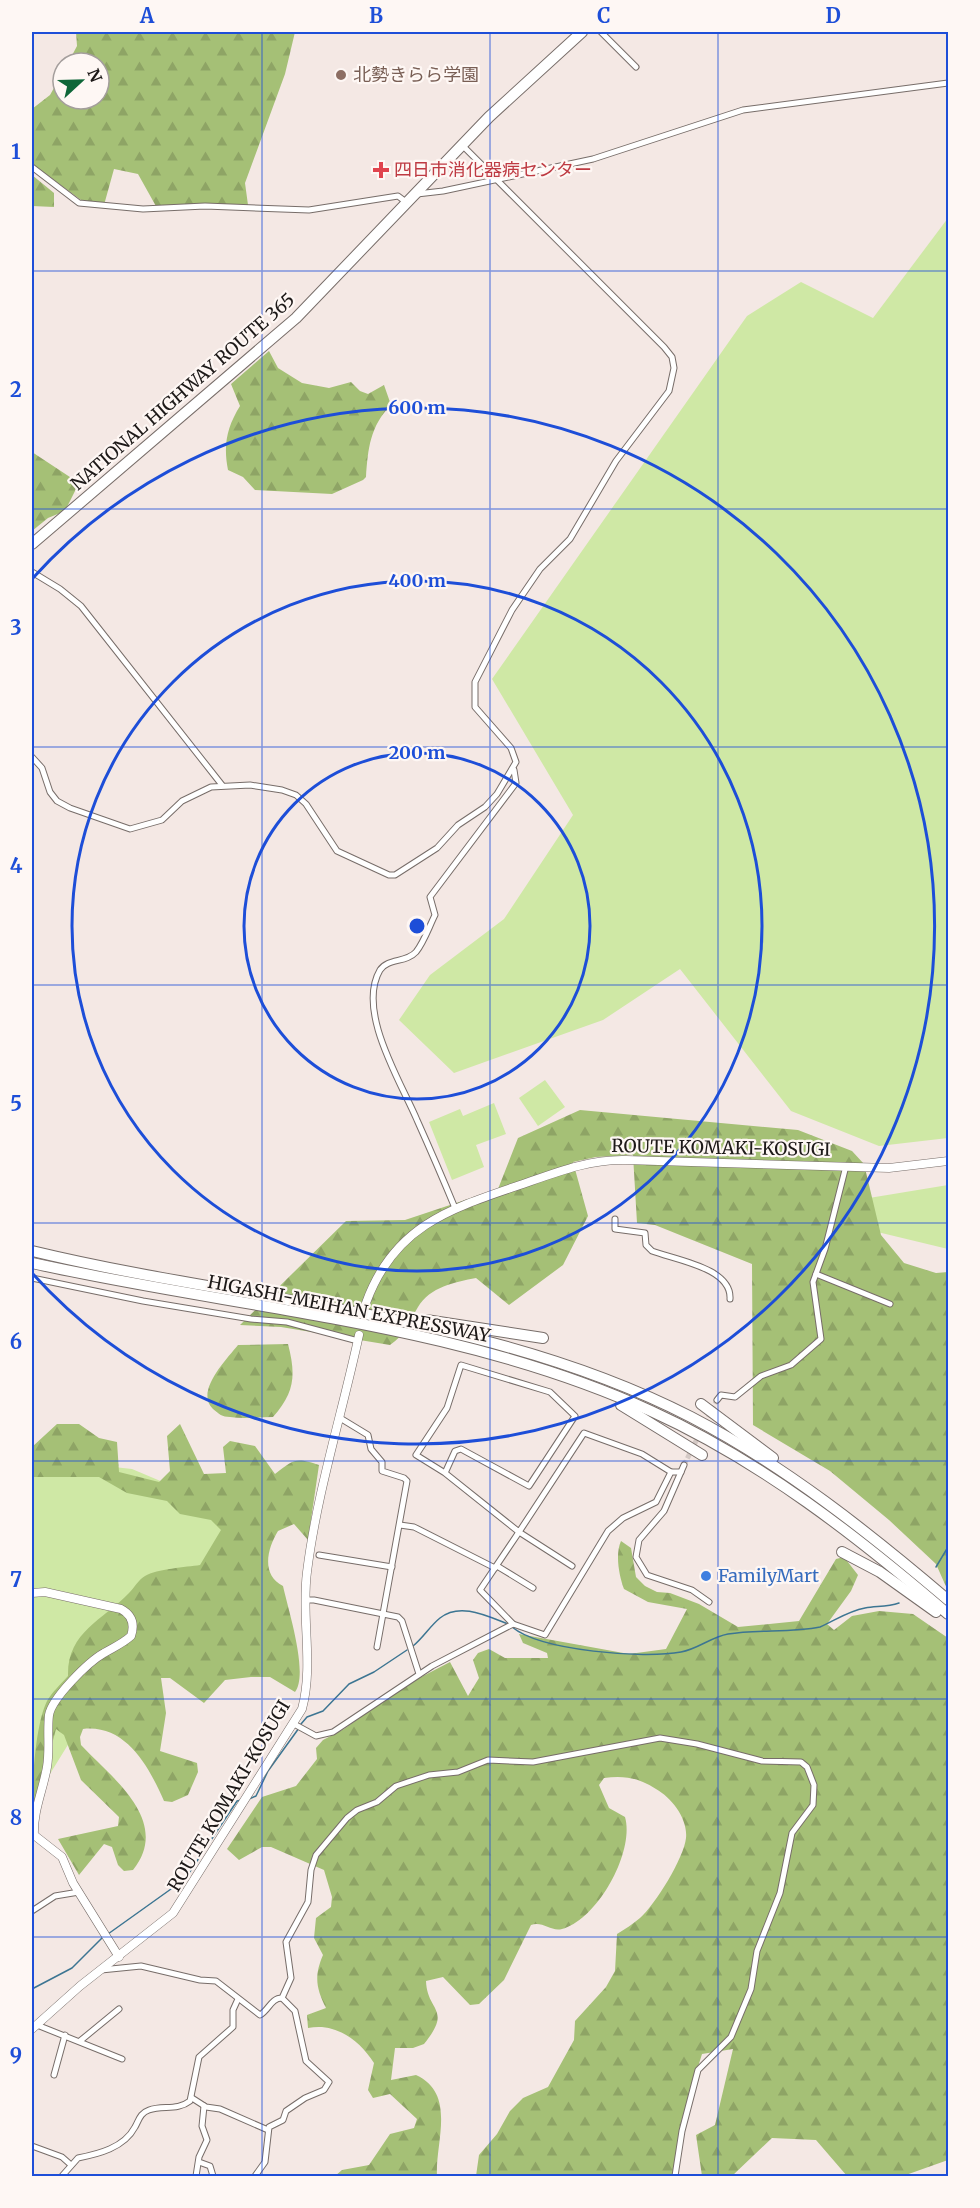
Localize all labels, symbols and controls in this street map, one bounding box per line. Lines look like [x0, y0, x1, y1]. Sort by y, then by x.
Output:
text: A [139, 3, 155, 28]
text: B [369, 3, 383, 28]
text: C [597, 3, 611, 28]
text: D [825, 3, 841, 28]
north arrow [51, 51, 111, 111]
place label: 北勢きらら学園 [353, 63, 479, 86]
text: N [83, 66, 107, 85]
marker: 北勢きらら学園 [334, 68, 348, 82]
text: 1 [11, 139, 21, 164]
place label: 四日市消化器病センター [394, 158, 592, 181]
marker: 四日市消化器病センター [372, 161, 390, 179]
street label: NATIONAL HIGHWAY ROUTE 365 [66, 288, 299, 495]
text: 2 [10, 377, 22, 402]
text: 600 m [388, 396, 446, 419]
text: 400 m [388, 569, 446, 592]
text: 3 [10, 615, 22, 640]
text: 200 m [389, 741, 445, 764]
text: 4 [10, 853, 23, 878]
centre of rings [407, 916, 427, 936]
text: 5 [10, 1091, 22, 1116]
street label: ROUTE KOMAKI-KOSUGI [611, 1134, 831, 1161]
street label: HIGASHI-MEIHAN EXPRESSWAY [206, 1270, 493, 1347]
text: 6 [10, 1329, 22, 1354]
place label: FamilyMart [718, 1564, 819, 1587]
text: 7 [10, 1567, 22, 1592]
marker: FamilyMart [699, 1569, 713, 1583]
street label: ROUTE KOMAKI-KOSUGI [162, 1696, 295, 1896]
text: 8 [10, 1805, 22, 1830]
text: 9 [10, 2043, 22, 2068]

